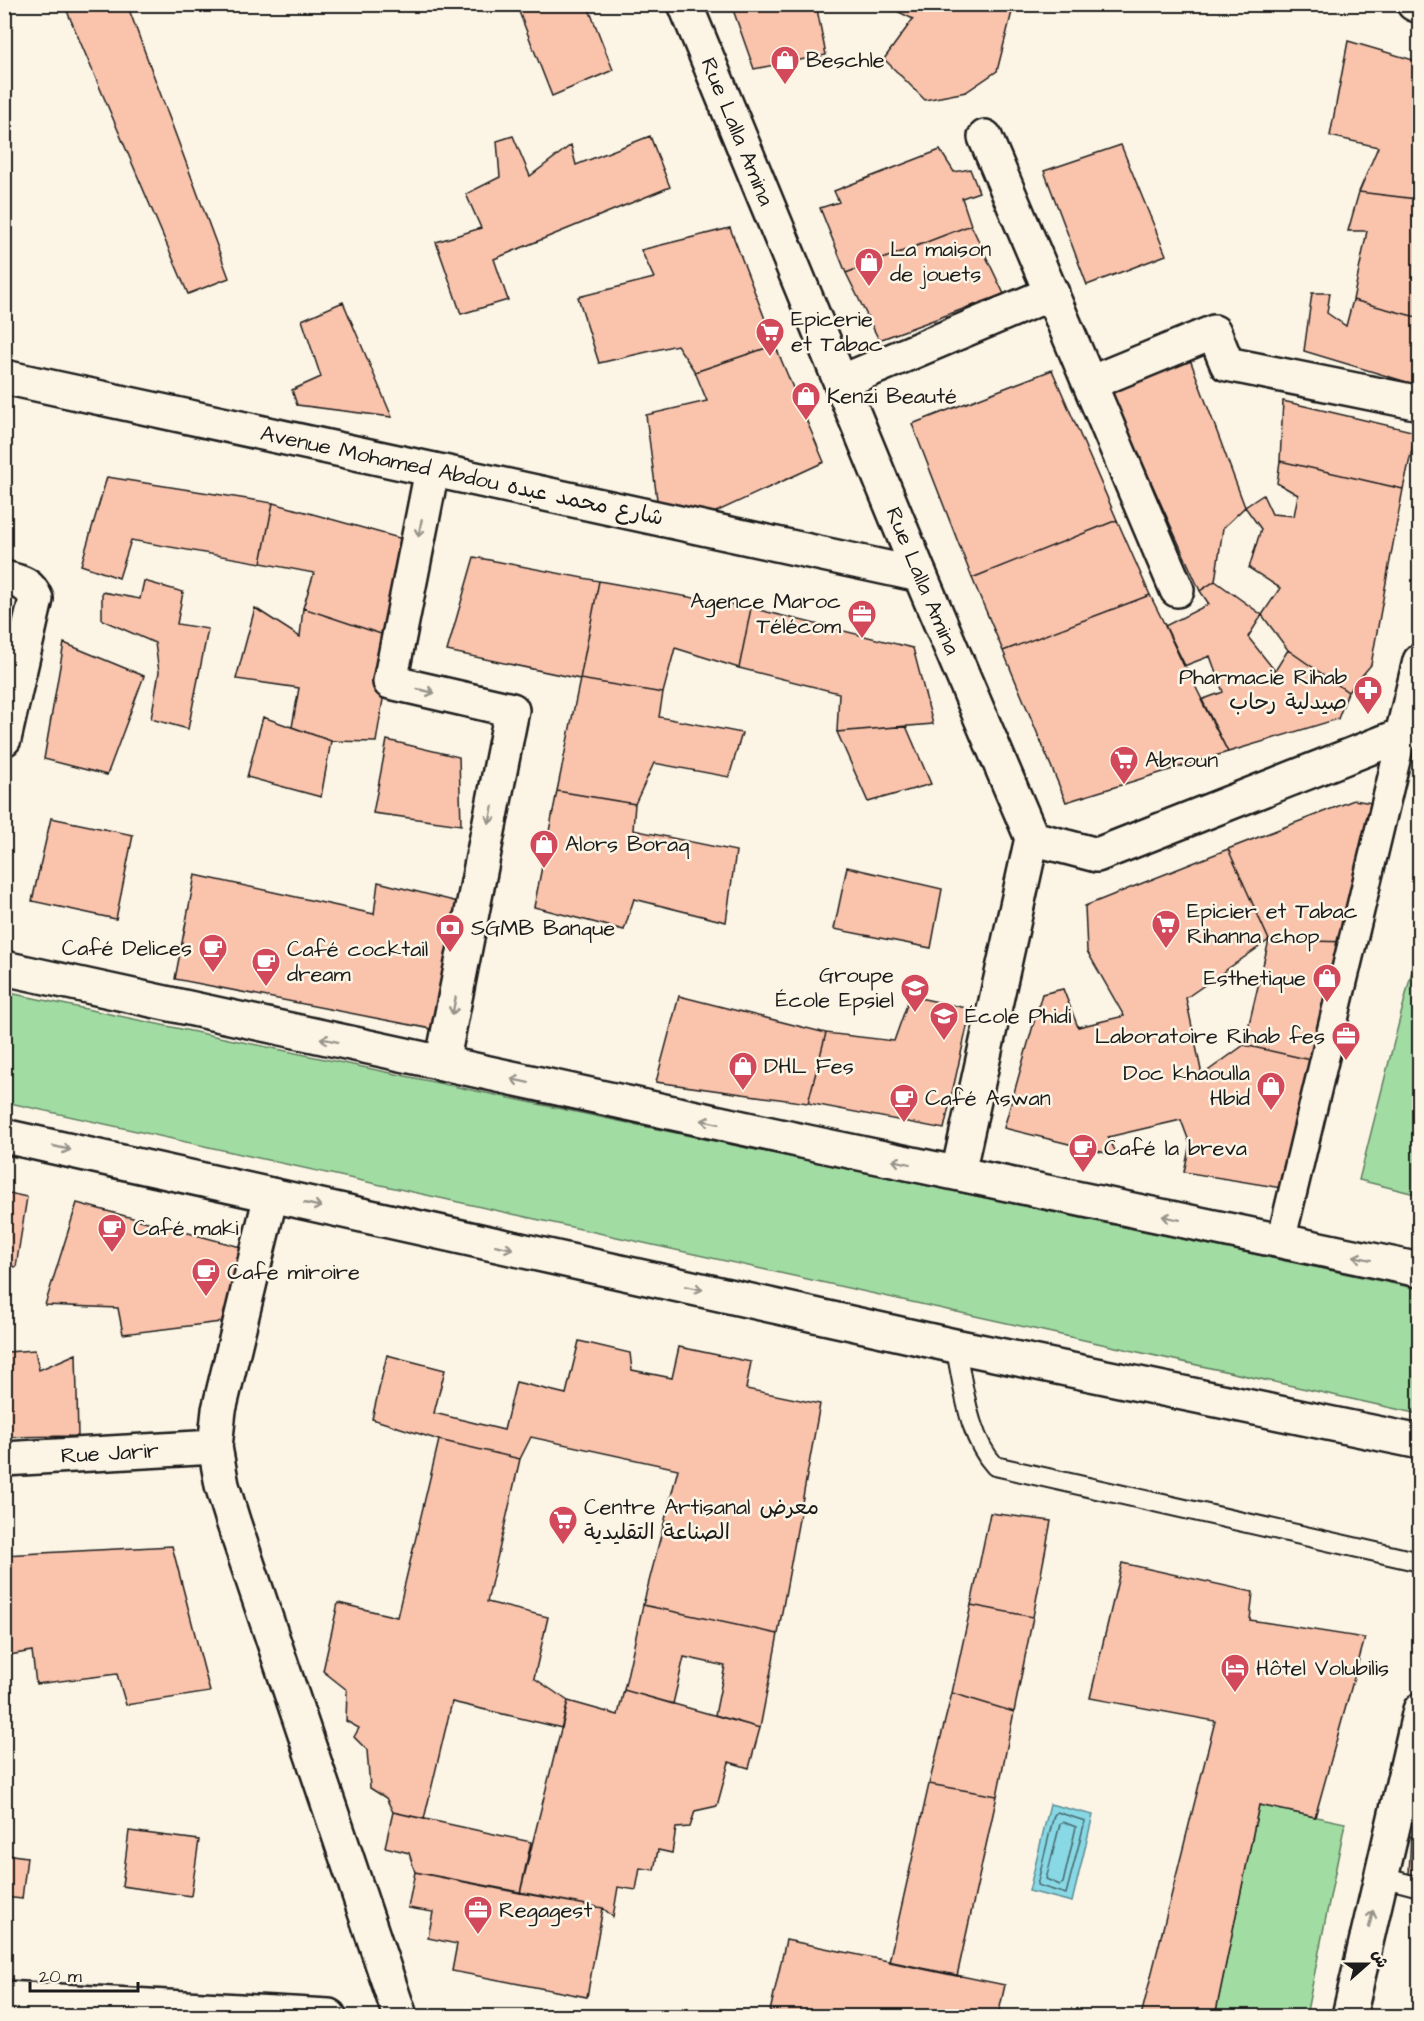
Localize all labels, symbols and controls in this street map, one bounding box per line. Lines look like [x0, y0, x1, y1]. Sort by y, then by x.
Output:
shop icon: Beschle [769, 44, 801, 86]
place label: Beschle [806, 45, 885, 76]
street label: Rue Lalla Amina [693, 53, 782, 210]
place label: La maison de jouets [890, 234, 991, 290]
shop icon: La maison de jouets [853, 246, 885, 288]
place label: Epicerie et Tabac [791, 304, 883, 360]
supermarket icon: Epicerie et Tabac [754, 316, 786, 358]
shop icon: Kenzi Beauté [790, 380, 822, 422]
place label: Kenzi Beauté [827, 381, 957, 412]
street label: Avenue Mohamed Abdou شارع محمد عبده [258, 418, 666, 534]
street label: Rue Lalla Amina [878, 502, 968, 660]
one-way arrow [414, 517, 425, 537]
place label: Agence Maroc Télécom [690, 586, 841, 642]
office icon: Agence Maroc Télécom [846, 598, 878, 640]
place label: Pharmacie Rihab صيدلية رحاب [1179, 662, 1347, 718]
pharmacy icon: Pharmacie Rihab صيدلية رحاب [1352, 674, 1384, 716]
one-way arrow [416, 685, 435, 697]
supermarket icon: Abroun [1108, 744, 1140, 786]
place label: Abroun [1145, 745, 1218, 776]
one-way arrow [485, 805, 496, 824]
shop icon: Alors Boraq [528, 828, 560, 870]
place label: Alors Boraq [565, 829, 690, 860]
place label: Epicier et Tabac Rihanna chop [1187, 896, 1358, 952]
supermarket icon: Epicier et Tabac Rihanna chop [1150, 908, 1182, 950]
bank icon: SGMB Banque [434, 912, 466, 954]
place label: SGMB Banque [471, 913, 615, 944]
cafe icon: Café Delices [197, 932, 229, 974]
place label: Café Delices [62, 933, 192, 964]
place label: Café cocktail dream [287, 934, 428, 990]
cafe icon: Café cocktail dream [250, 946, 282, 988]
place label: Groupe École Epsiel [776, 960, 894, 1016]
shop icon: Esthetique [1311, 962, 1343, 1004]
place label: Esthetique [1204, 963, 1306, 994]
school or university icon: Groupe École Epsiel [899, 972, 931, 1014]
one-way arrow [448, 996, 459, 1016]
school or university icon: École Phidi [928, 1000, 960, 1042]
place label: École Phidi [965, 1001, 1071, 1032]
office icon: Laboratoire Rihab fes [1330, 1020, 1362, 1062]
place label: Laboratoire Rihab fes [1095, 1021, 1325, 1052]
one-way arrow [320, 1033, 339, 1045]
shop icon: DHL Fes [727, 1050, 759, 1092]
place label: DHL Fes [764, 1051, 854, 1082]
place label: Doc khaoulla Hbid [1123, 1058, 1250, 1114]
shop icon: Doc khaoulla Hbid [1255, 1070, 1287, 1112]
one-way arrow [510, 1075, 530, 1086]
cafe icon: Café Aswan [888, 1082, 920, 1124]
place label: Café Aswan [925, 1083, 1051, 1114]
one-way arrow [701, 1115, 720, 1127]
cafe icon: Café la breva [1067, 1132, 1099, 1174]
place label: Café la breva [1104, 1133, 1247, 1164]
one-way arrow [52, 1143, 71, 1155]
one-way arrow [892, 1156, 911, 1167]
one-way arrow [304, 1199, 323, 1211]
cafe icon: Café maki [96, 1212, 128, 1254]
one-way arrow [1162, 1212, 1182, 1223]
place label: Café maki [133, 1213, 239, 1244]
one-way arrow [494, 1241, 513, 1253]
one-way arrow [1353, 1252, 1372, 1263]
cafe icon: Cafe miroire [190, 1256, 222, 1298]
place label: Cafe miroire [227, 1257, 360, 1288]
one-way arrow [684, 1283, 704, 1294]
street label: Rue Jarir [60, 1435, 160, 1471]
place label: Centre Artisanal معرض الصناعة التقليدية [584, 1492, 819, 1548]
supermarket icon: Centre Artisanal معرض الصناعة التقليدية [547, 1504, 579, 1546]
hotel icon: Hôtel Volubilis [1219, 1652, 1251, 1694]
place label: Hôtel Volubilis [1256, 1653, 1389, 1684]
office icon: Regagest [462, 1894, 494, 1936]
place label: Regagest [499, 1895, 592, 1927]
one-way arrow [1366, 1909, 1378, 1928]
north arrow [1337, 1934, 1397, 1994]
text: ش [1367, 1947, 1393, 1971]
scale bar [30, 1955, 138, 1993]
text: 20 m [39, 1964, 82, 1989]

